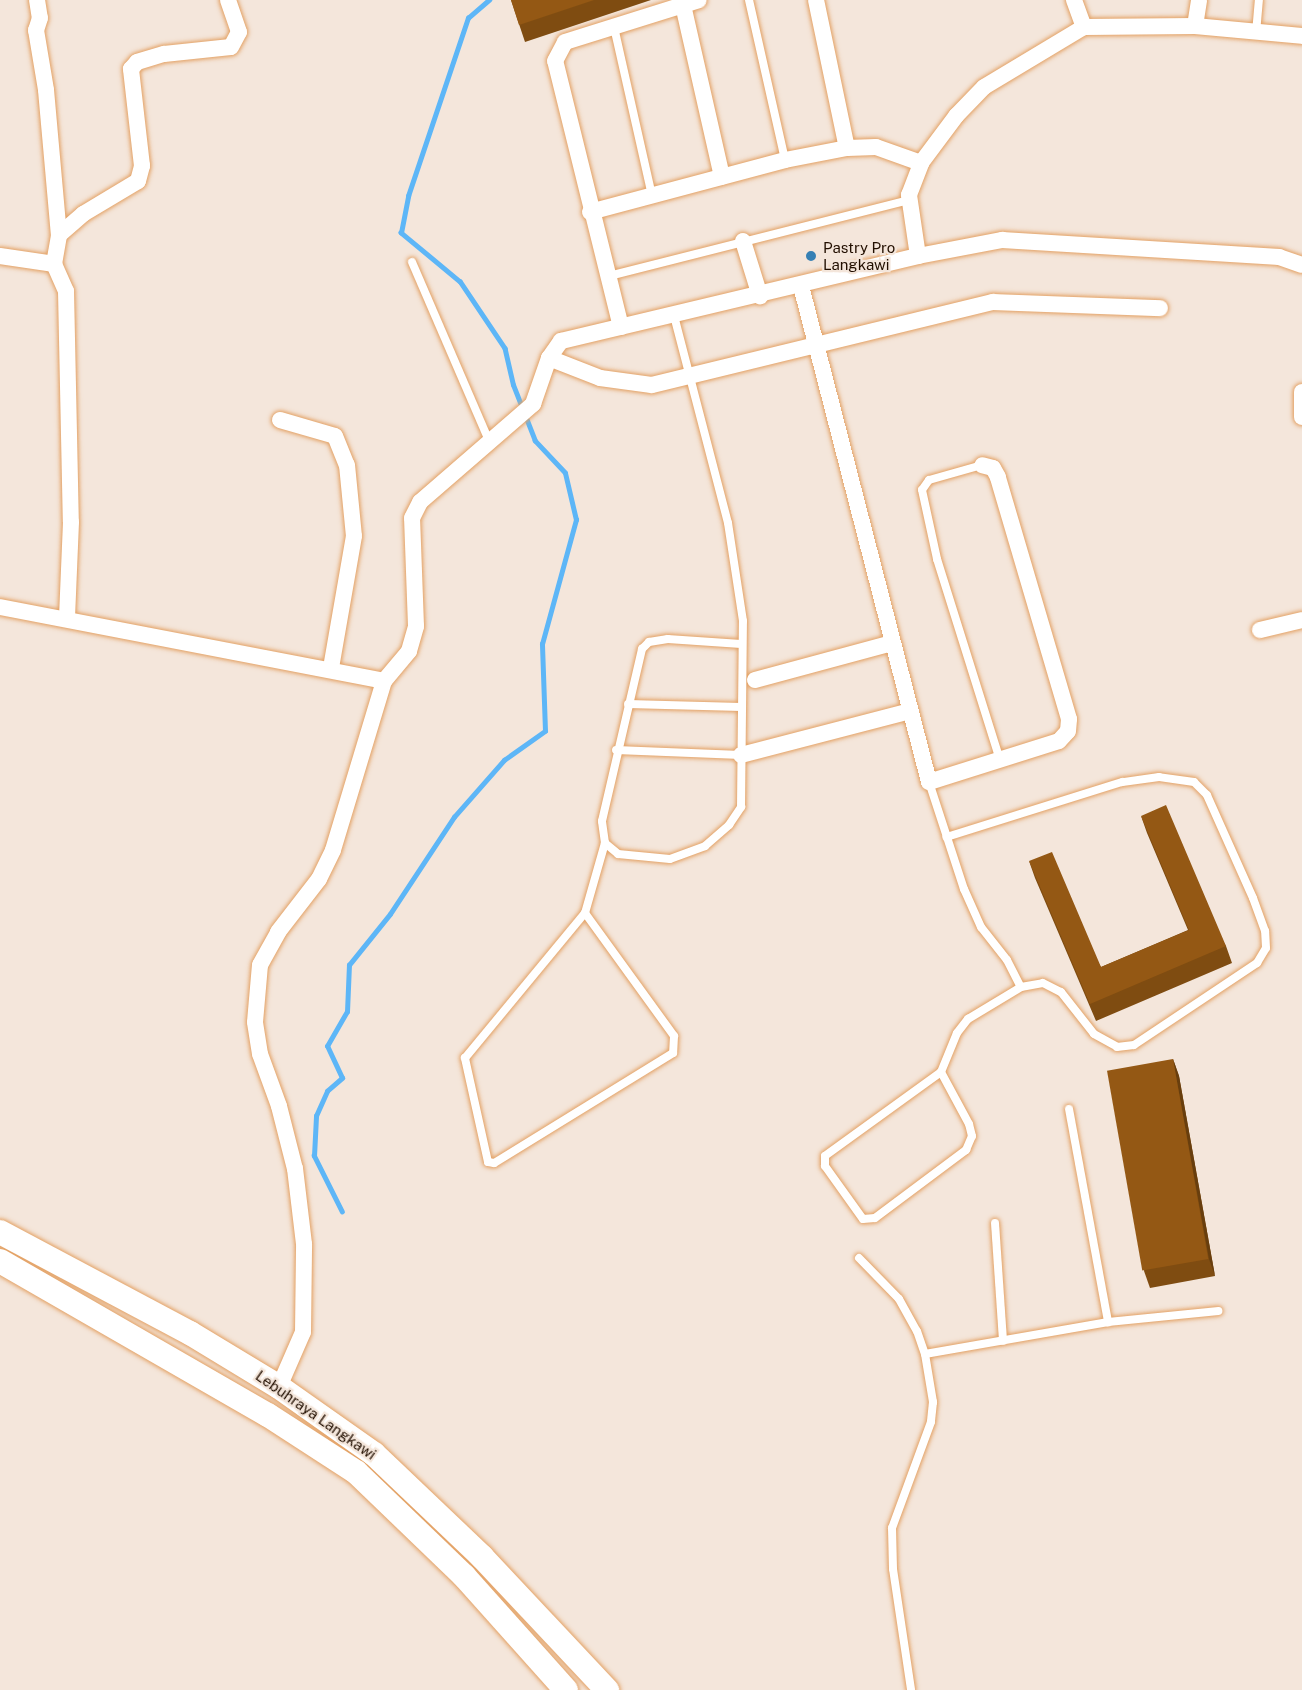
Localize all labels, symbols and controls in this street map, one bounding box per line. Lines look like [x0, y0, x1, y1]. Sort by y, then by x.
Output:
place label: Pastry Pro Langkawi [823, 238, 895, 273]
marker: Pastry Pro Langkawi [804, 249, 818, 263]
street label: Lebuhraya Langkawi [252, 1367, 380, 1463]

